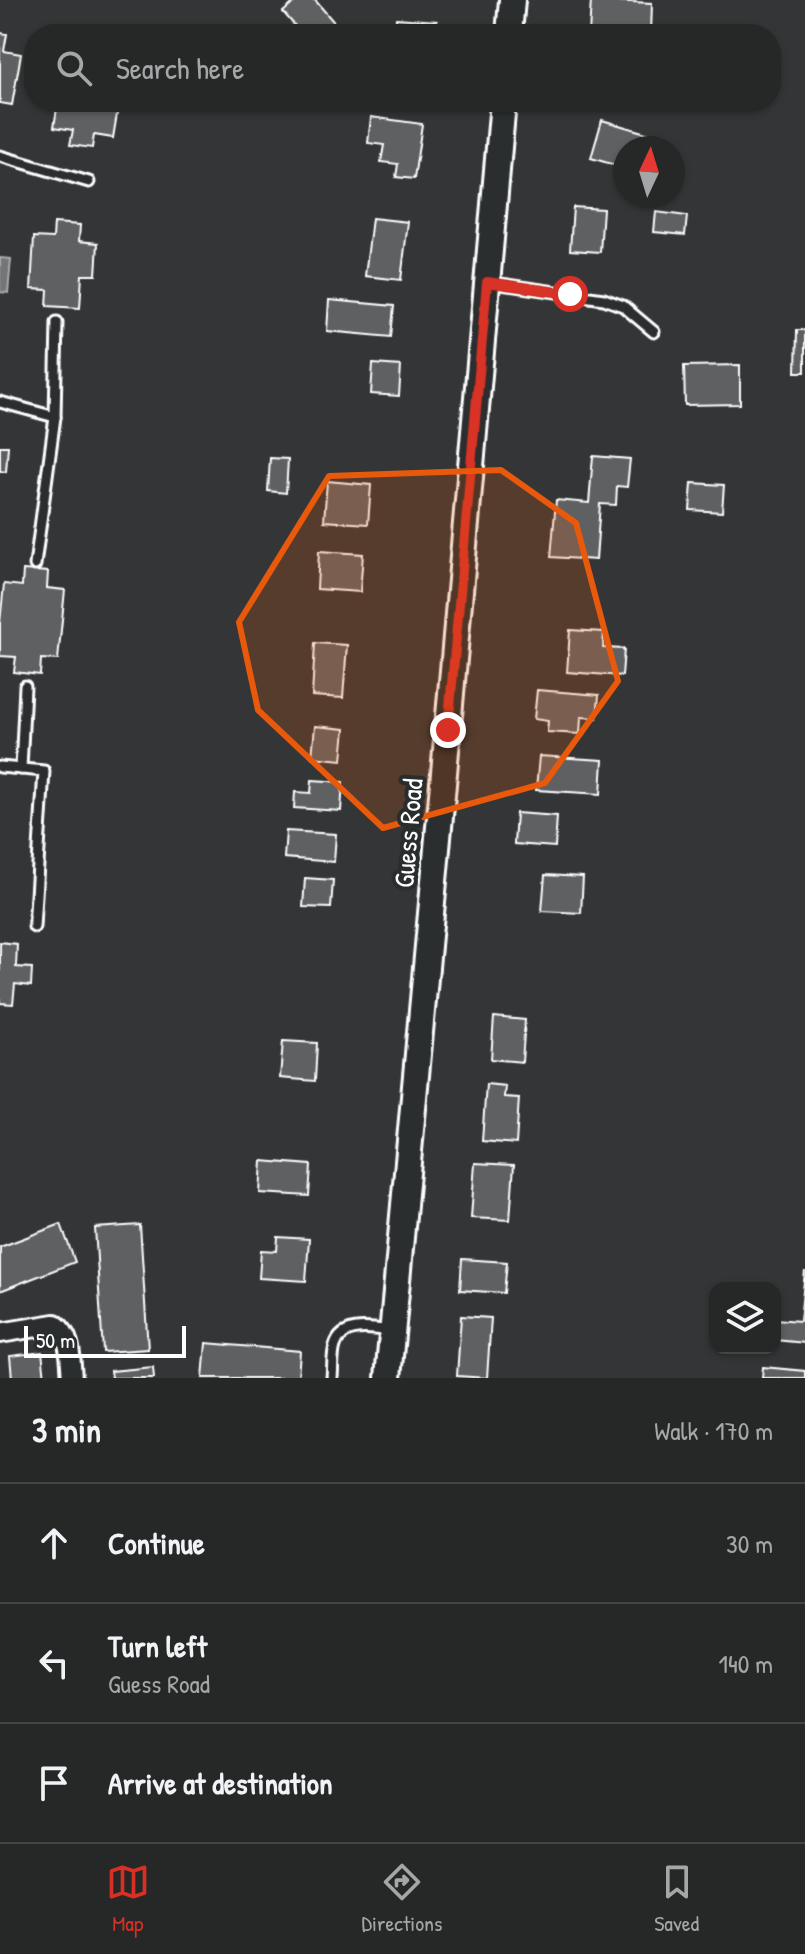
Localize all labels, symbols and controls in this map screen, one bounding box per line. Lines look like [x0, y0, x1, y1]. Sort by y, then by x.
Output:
search box [24, 24, 781, 112]
icon: search [52, 46, 96, 90]
text: Search here [116, 48, 244, 88]
north arrow [613, 136, 685, 208]
route start [552, 276, 588, 312]
route end [430, 712, 466, 748]
street label: Guess Road [384, 777, 432, 889]
map controls [709, 1282, 781, 1354]
button: layers [709, 1282, 781, 1354]
scale bar [24, 1322, 186, 1358]
text: 50 m [36, 1325, 75, 1355]
text: 3 min [32, 1407, 101, 1453]
text: Walk · 170 m [654, 1413, 773, 1448]
icon: ahead [32, 1521, 76, 1565]
text: Continue [108, 1523, 205, 1563]
text: 30 m [726, 1526, 773, 1561]
text: Turn left [108, 1626, 207, 1666]
icon: left [32, 1641, 76, 1685]
text: 140 m [719, 1646, 773, 1681]
text: Guess Road [108, 1666, 210, 1701]
icon: arrive [32, 1761, 76, 1805]
text: Arrive at destination [108, 1763, 333, 1803]
tab: Map [106, 1860, 150, 1938]
tab: Directions [362, 1860, 443, 1938]
tab: Saved [654, 1860, 699, 1938]

